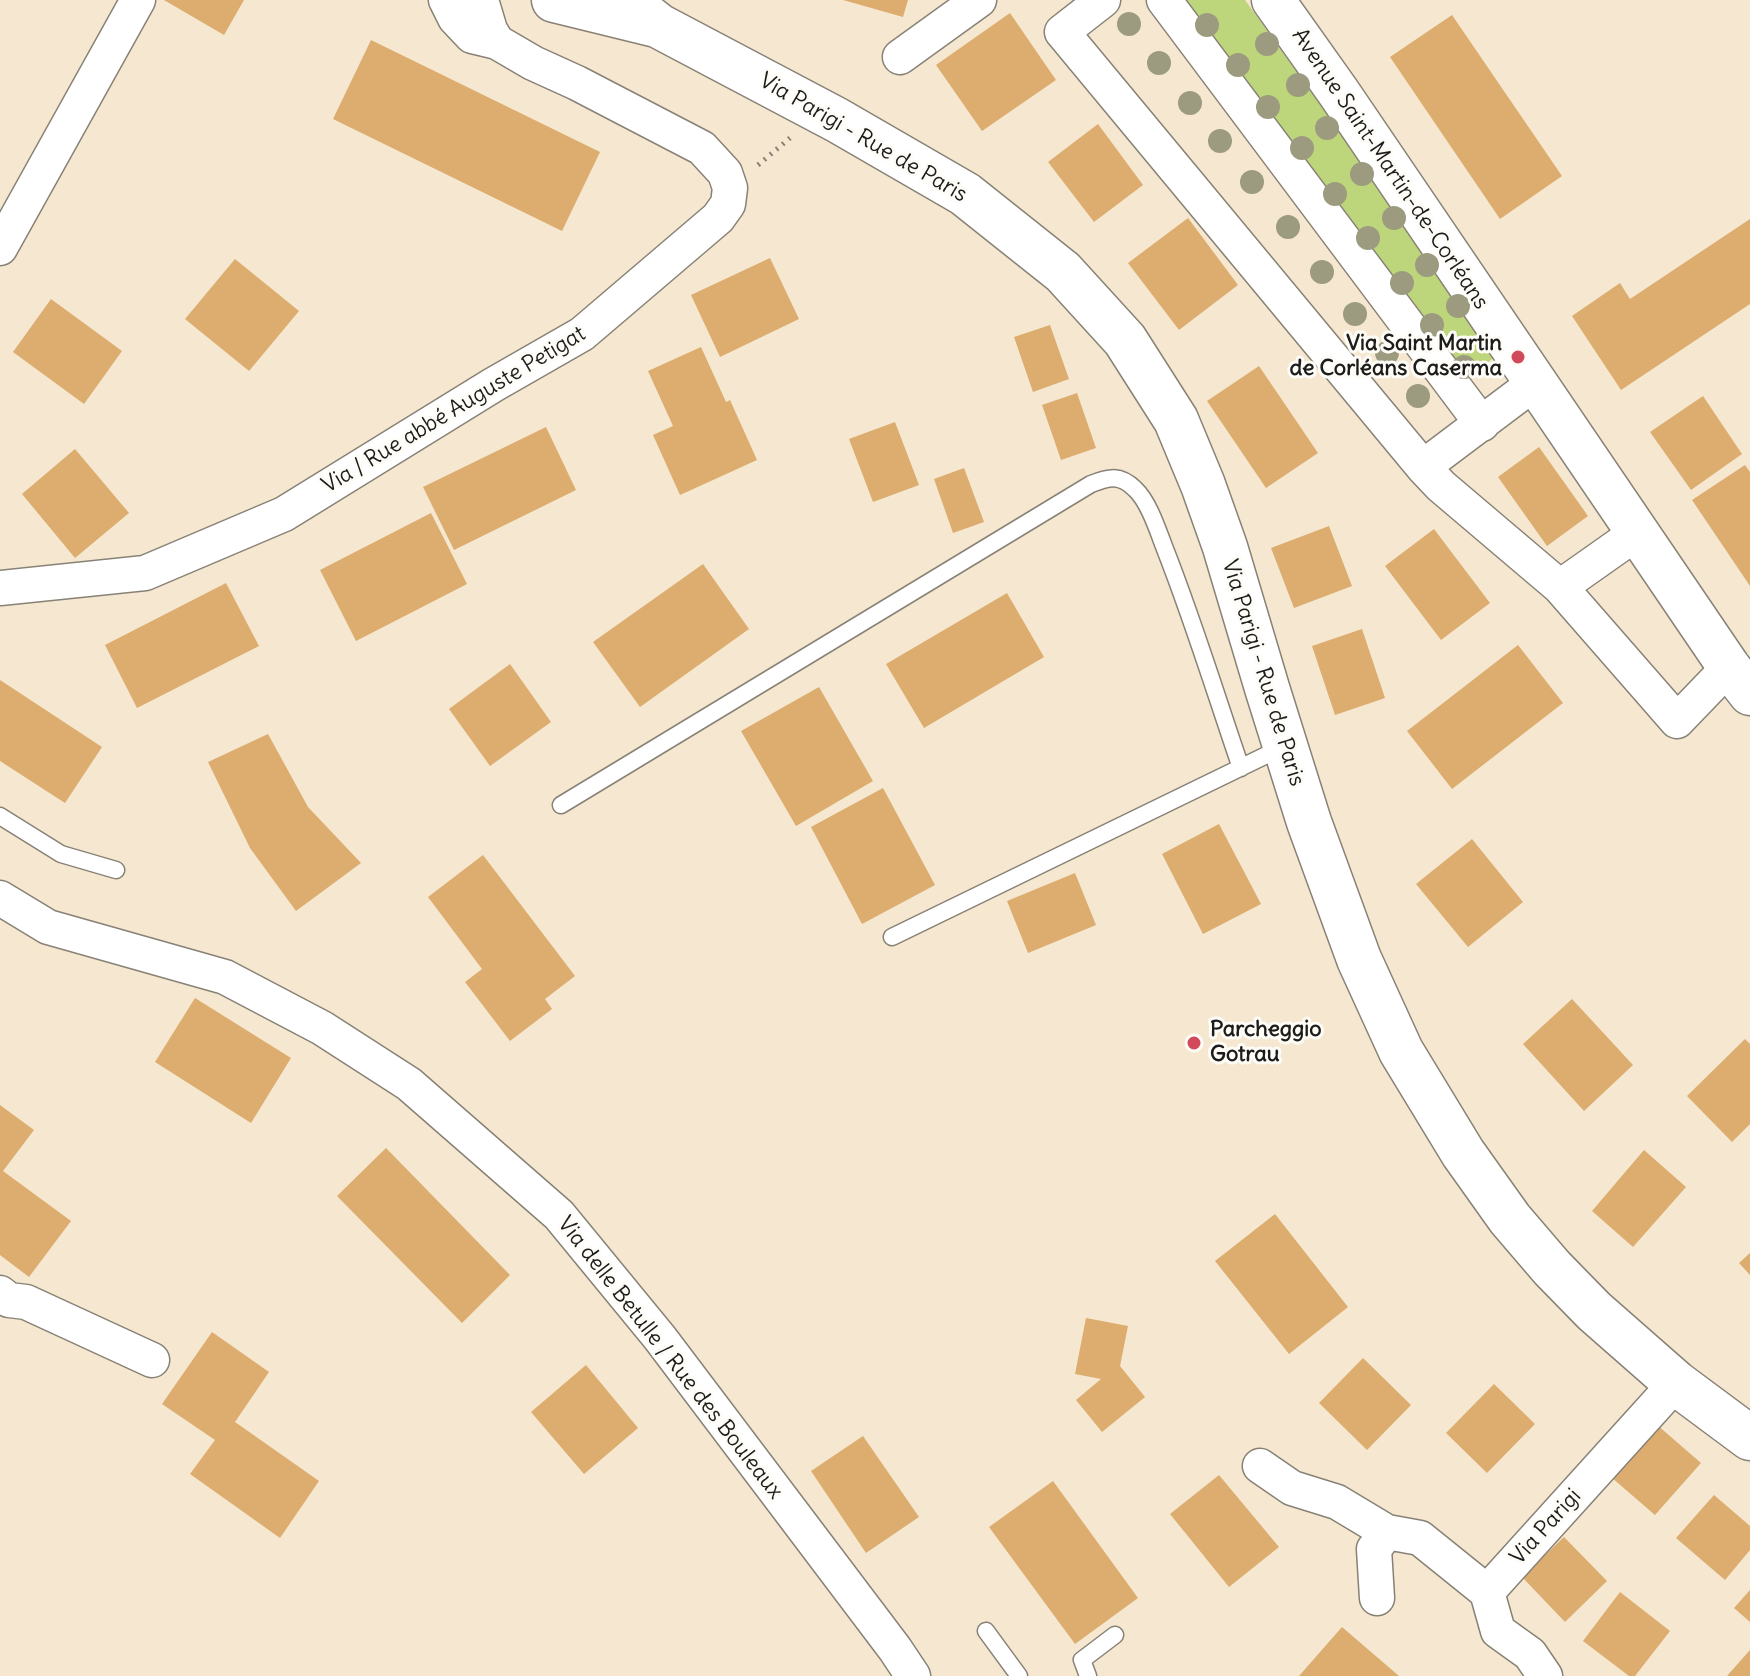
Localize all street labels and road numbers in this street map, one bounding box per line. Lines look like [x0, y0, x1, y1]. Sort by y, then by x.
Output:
street label: Avenue Saint-Martin-de-Corléans [1286, 24, 1494, 314]
street label: Via Parigi - Rue de Paris [754, 68, 972, 208]
street label: Via / Rue abbé Auguste Petigat [318, 321, 590, 499]
street label: Via Parigi - Rue de Paris [1216, 557, 1310, 789]
street label: Via delle Betulle / Rue des Bouleaux [552, 1212, 788, 1504]
street label: Via Parigi [1505, 1484, 1587, 1570]

